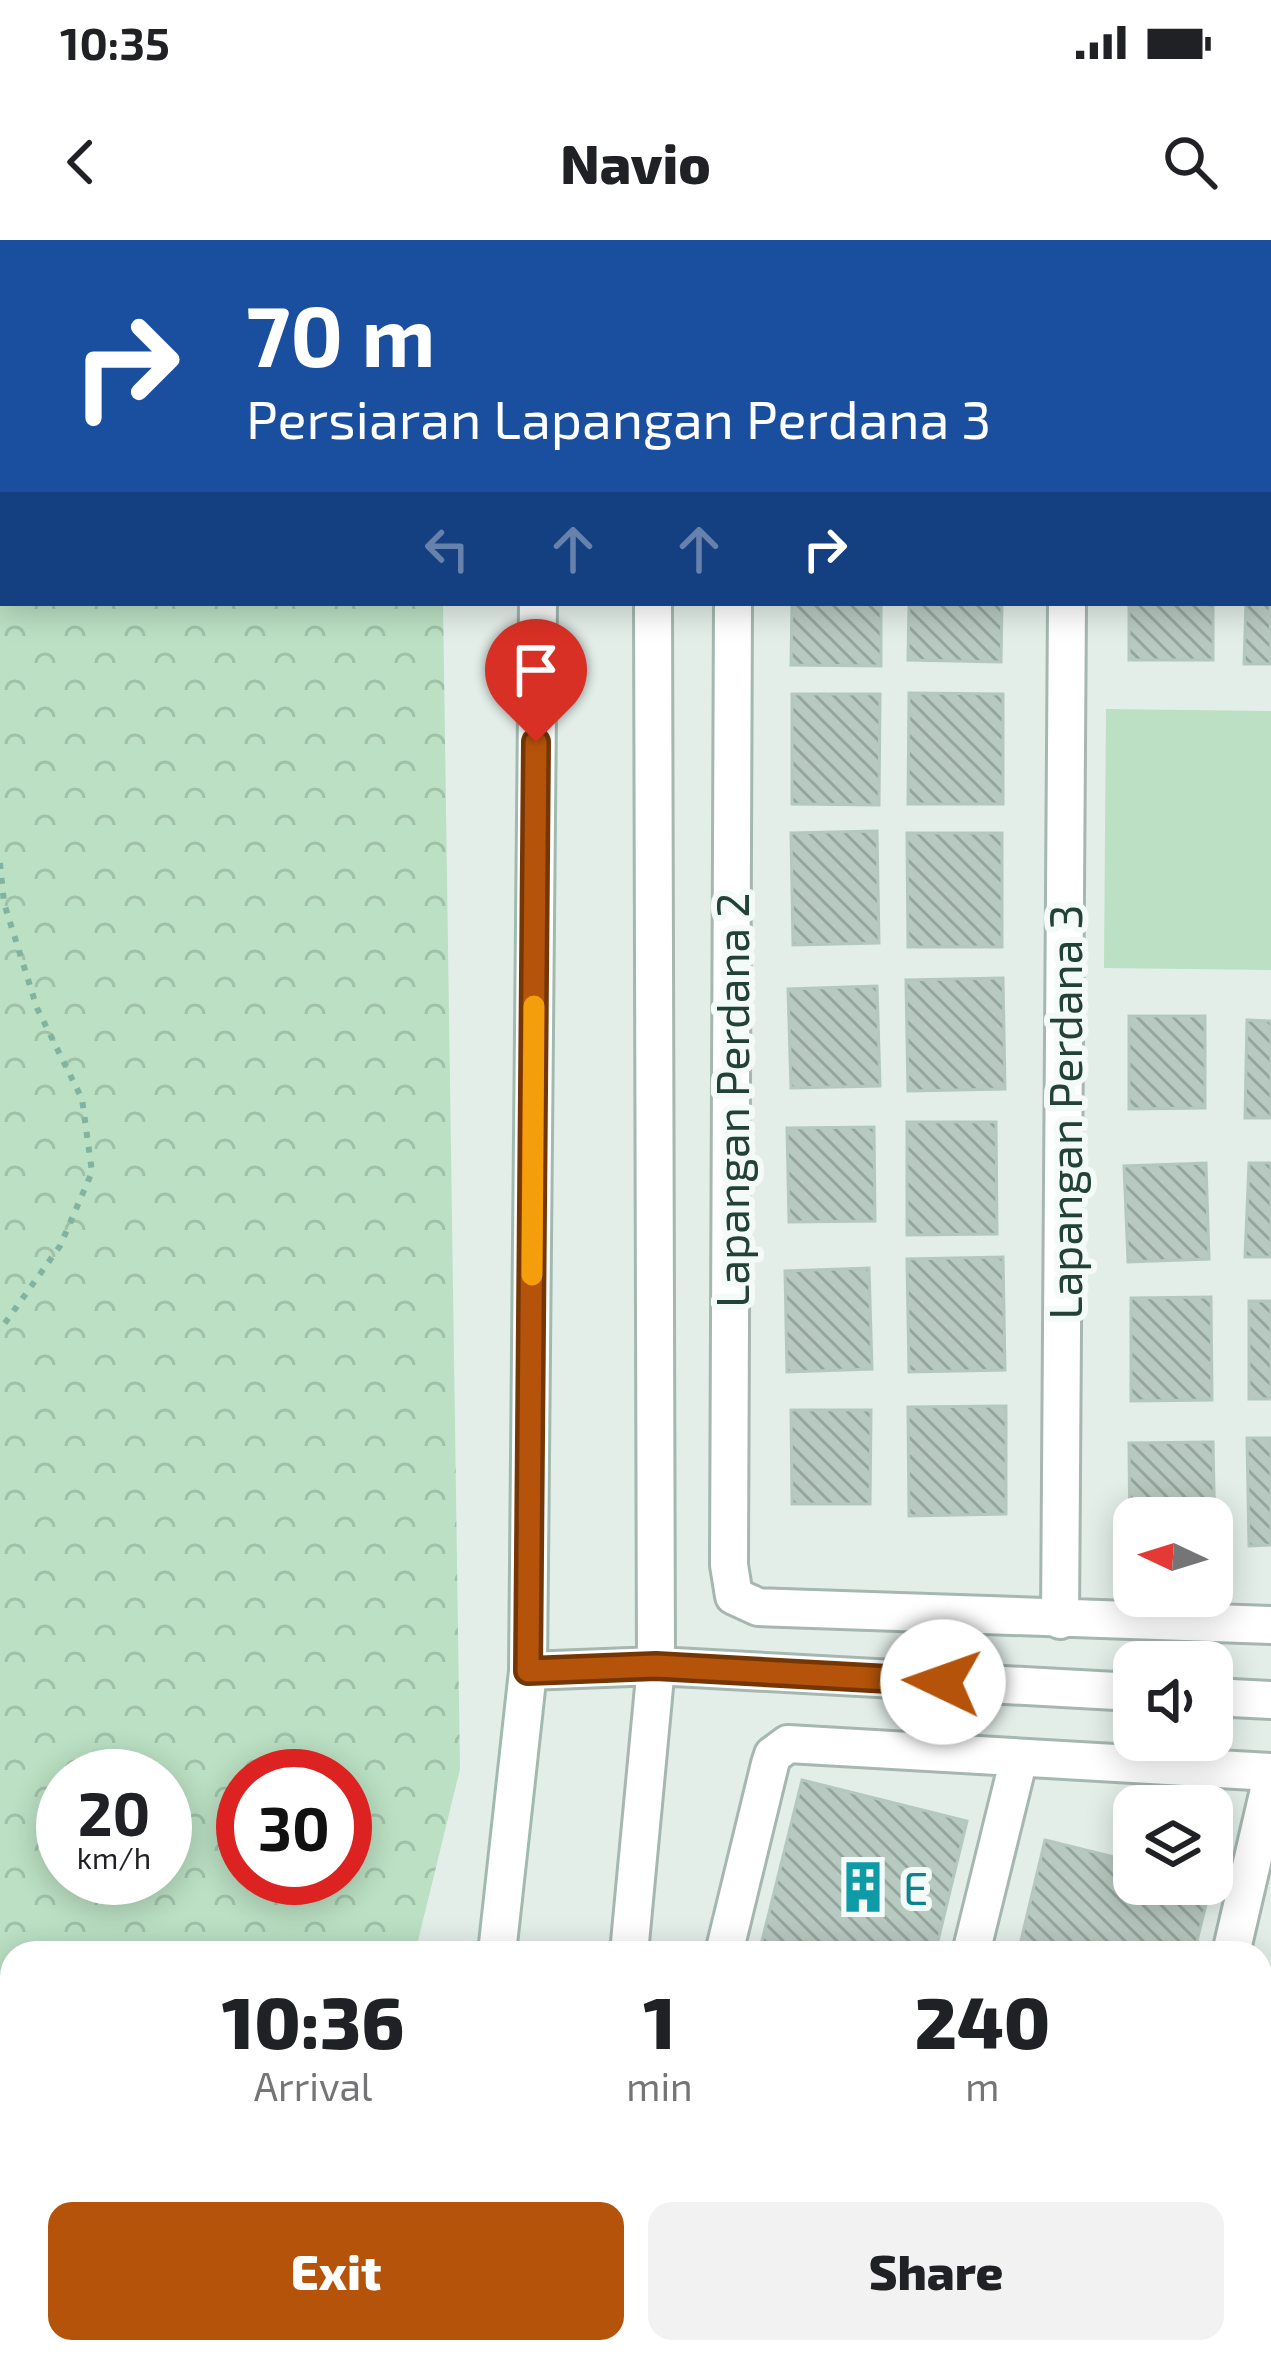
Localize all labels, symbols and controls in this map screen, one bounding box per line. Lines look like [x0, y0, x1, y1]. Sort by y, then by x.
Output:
text: 10:35 [60, 15, 170, 69]
icon: back [48, 129, 114, 195]
icon: search [1157, 129, 1223, 195]
text: Navio [560, 130, 711, 195]
text: 70 m [246, 283, 436, 384]
icon: right [48, 288, 204, 444]
text: Persiaran Lapangan Perdana 3 [246, 385, 991, 450]
icon: left [414, 516, 480, 582]
icon: ahead [540, 516, 606, 582]
icon: ahead [666, 516, 732, 582]
icon: right [792, 516, 858, 582]
pin [485, 619, 587, 742]
icon: arrive [503, 637, 569, 703]
street label: Lapangan Perdana 2 [704, 892, 758, 1308]
street label: Lapangan Perdana 3 [1037, 905, 1091, 1320]
north arrow [1113, 1497, 1233, 1617]
map controls [1113, 1497, 1233, 1905]
position arrow [880, 1619, 1006, 1745]
button: sound [1113, 1641, 1233, 1761]
speed limit sign: 30 [216, 1749, 372, 1905]
text: 20 [78, 1776, 150, 1848]
button: layers [1113, 1785, 1233, 1905]
text: km/h [77, 1839, 151, 1875]
building icon: E [834, 1858, 892, 1916]
place label: E [903, 1860, 928, 1914]
text: 10:36 [222, 1977, 404, 2063]
text: 1 [643, 1977, 676, 2063]
text: 240 [914, 1977, 1050, 2063]
text: Arrival [254, 2062, 372, 2109]
text: min [626, 2062, 693, 2109]
text: m [965, 2062, 999, 2109]
button: Exit [48, 2202, 624, 2340]
button: Share [648, 2202, 1224, 2340]

